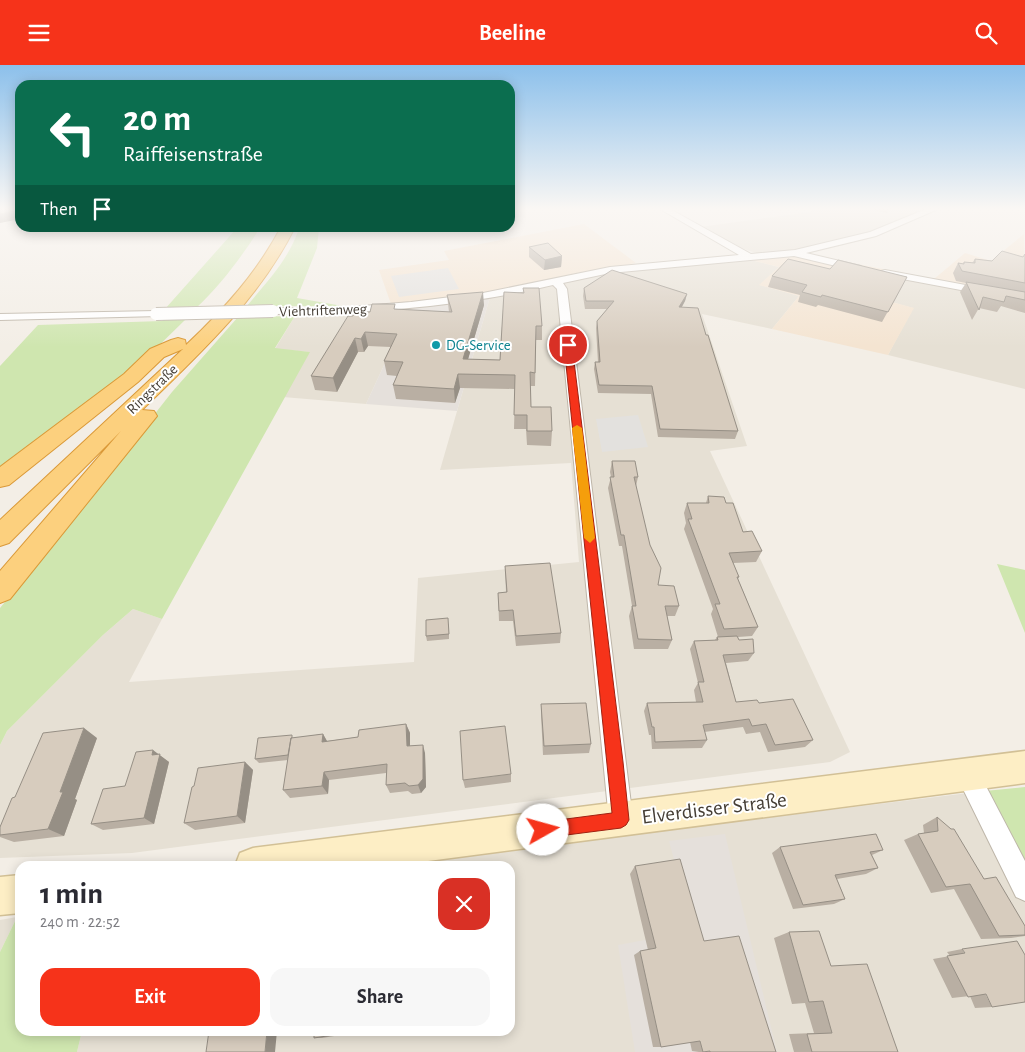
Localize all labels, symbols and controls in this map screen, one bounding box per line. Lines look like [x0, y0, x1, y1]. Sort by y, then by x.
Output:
icon: menu [25, 19, 53, 47]
icon: search [972, 19, 1000, 47]
text: Beeline [479, 22, 546, 44]
icon: left [40, 100, 105, 165]
text: 20 m [123, 102, 191, 137]
text: Raiffeisenstraße [123, 143, 263, 165]
icon: arrive [88, 195, 116, 223]
text: Then [40, 200, 78, 219]
street label: Viehtriftenweg [279, 301, 368, 320]
pin [547, 324, 589, 366]
icon: arrive [554, 331, 582, 359]
place label: DG-Service [446, 338, 511, 353]
marker: DG-Service [430, 339, 442, 351]
street label: Ringstraße [124, 362, 181, 417]
street label: Elverdisser Straße [640, 789, 788, 828]
position arrow [516, 803, 568, 855]
button: close [438, 878, 490, 930]
text: 1 min [40, 879, 103, 909]
text: 240 m · 22:52 [40, 914, 120, 930]
button: Exit [40, 968, 260, 1026]
button: Share [270, 968, 490, 1026]

